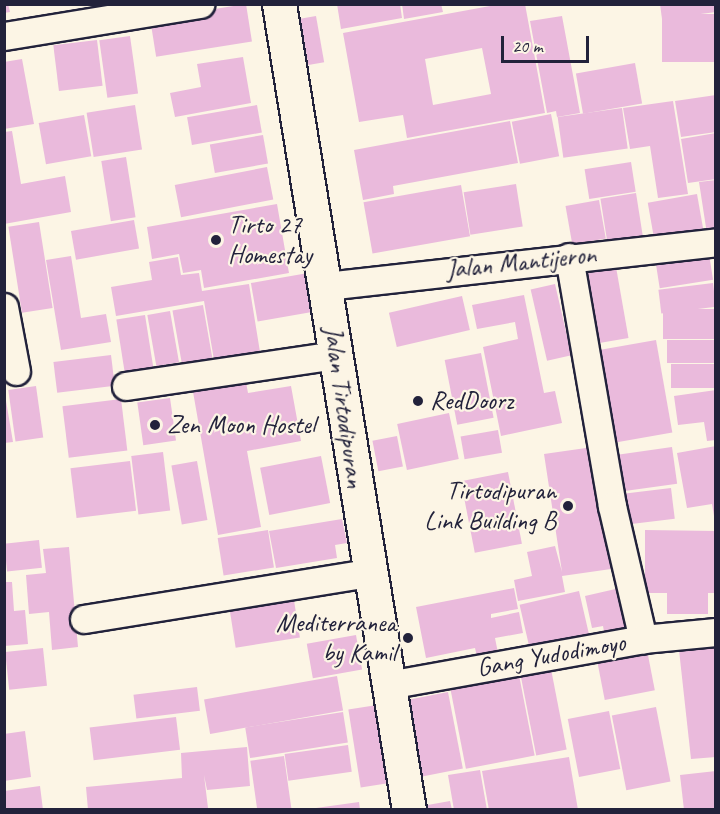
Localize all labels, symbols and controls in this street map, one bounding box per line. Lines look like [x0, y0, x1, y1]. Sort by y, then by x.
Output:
scale bar [504, 24, 592, 62]
text: 20 m [512, 35, 543, 57]
place label: Tirto 27 Homestay [228, 209, 312, 270]
marker: Tirto 27 Homestay [209, 233, 223, 247]
street label: Jalan Mantijeron [444, 239, 598, 285]
street label: Jalan Tirtodipuran [317, 325, 371, 489]
place label: RedDoorz [430, 385, 513, 417]
marker: RedDoorz [411, 394, 425, 408]
place label: Zen Moon Hostel [167, 409, 315, 441]
marker: Zen Moon Hostel [148, 418, 162, 432]
place label: Tirtodipuran Link Building B [424, 475, 556, 536]
marker: Tirtodipuran Link Building B [561, 499, 575, 513]
place label: Mediterranea by Kamil [276, 607, 396, 668]
street label: Gang Yudodimoyo [475, 627, 627, 683]
marker: Mediterranea by Kamil [401, 631, 415, 645]

